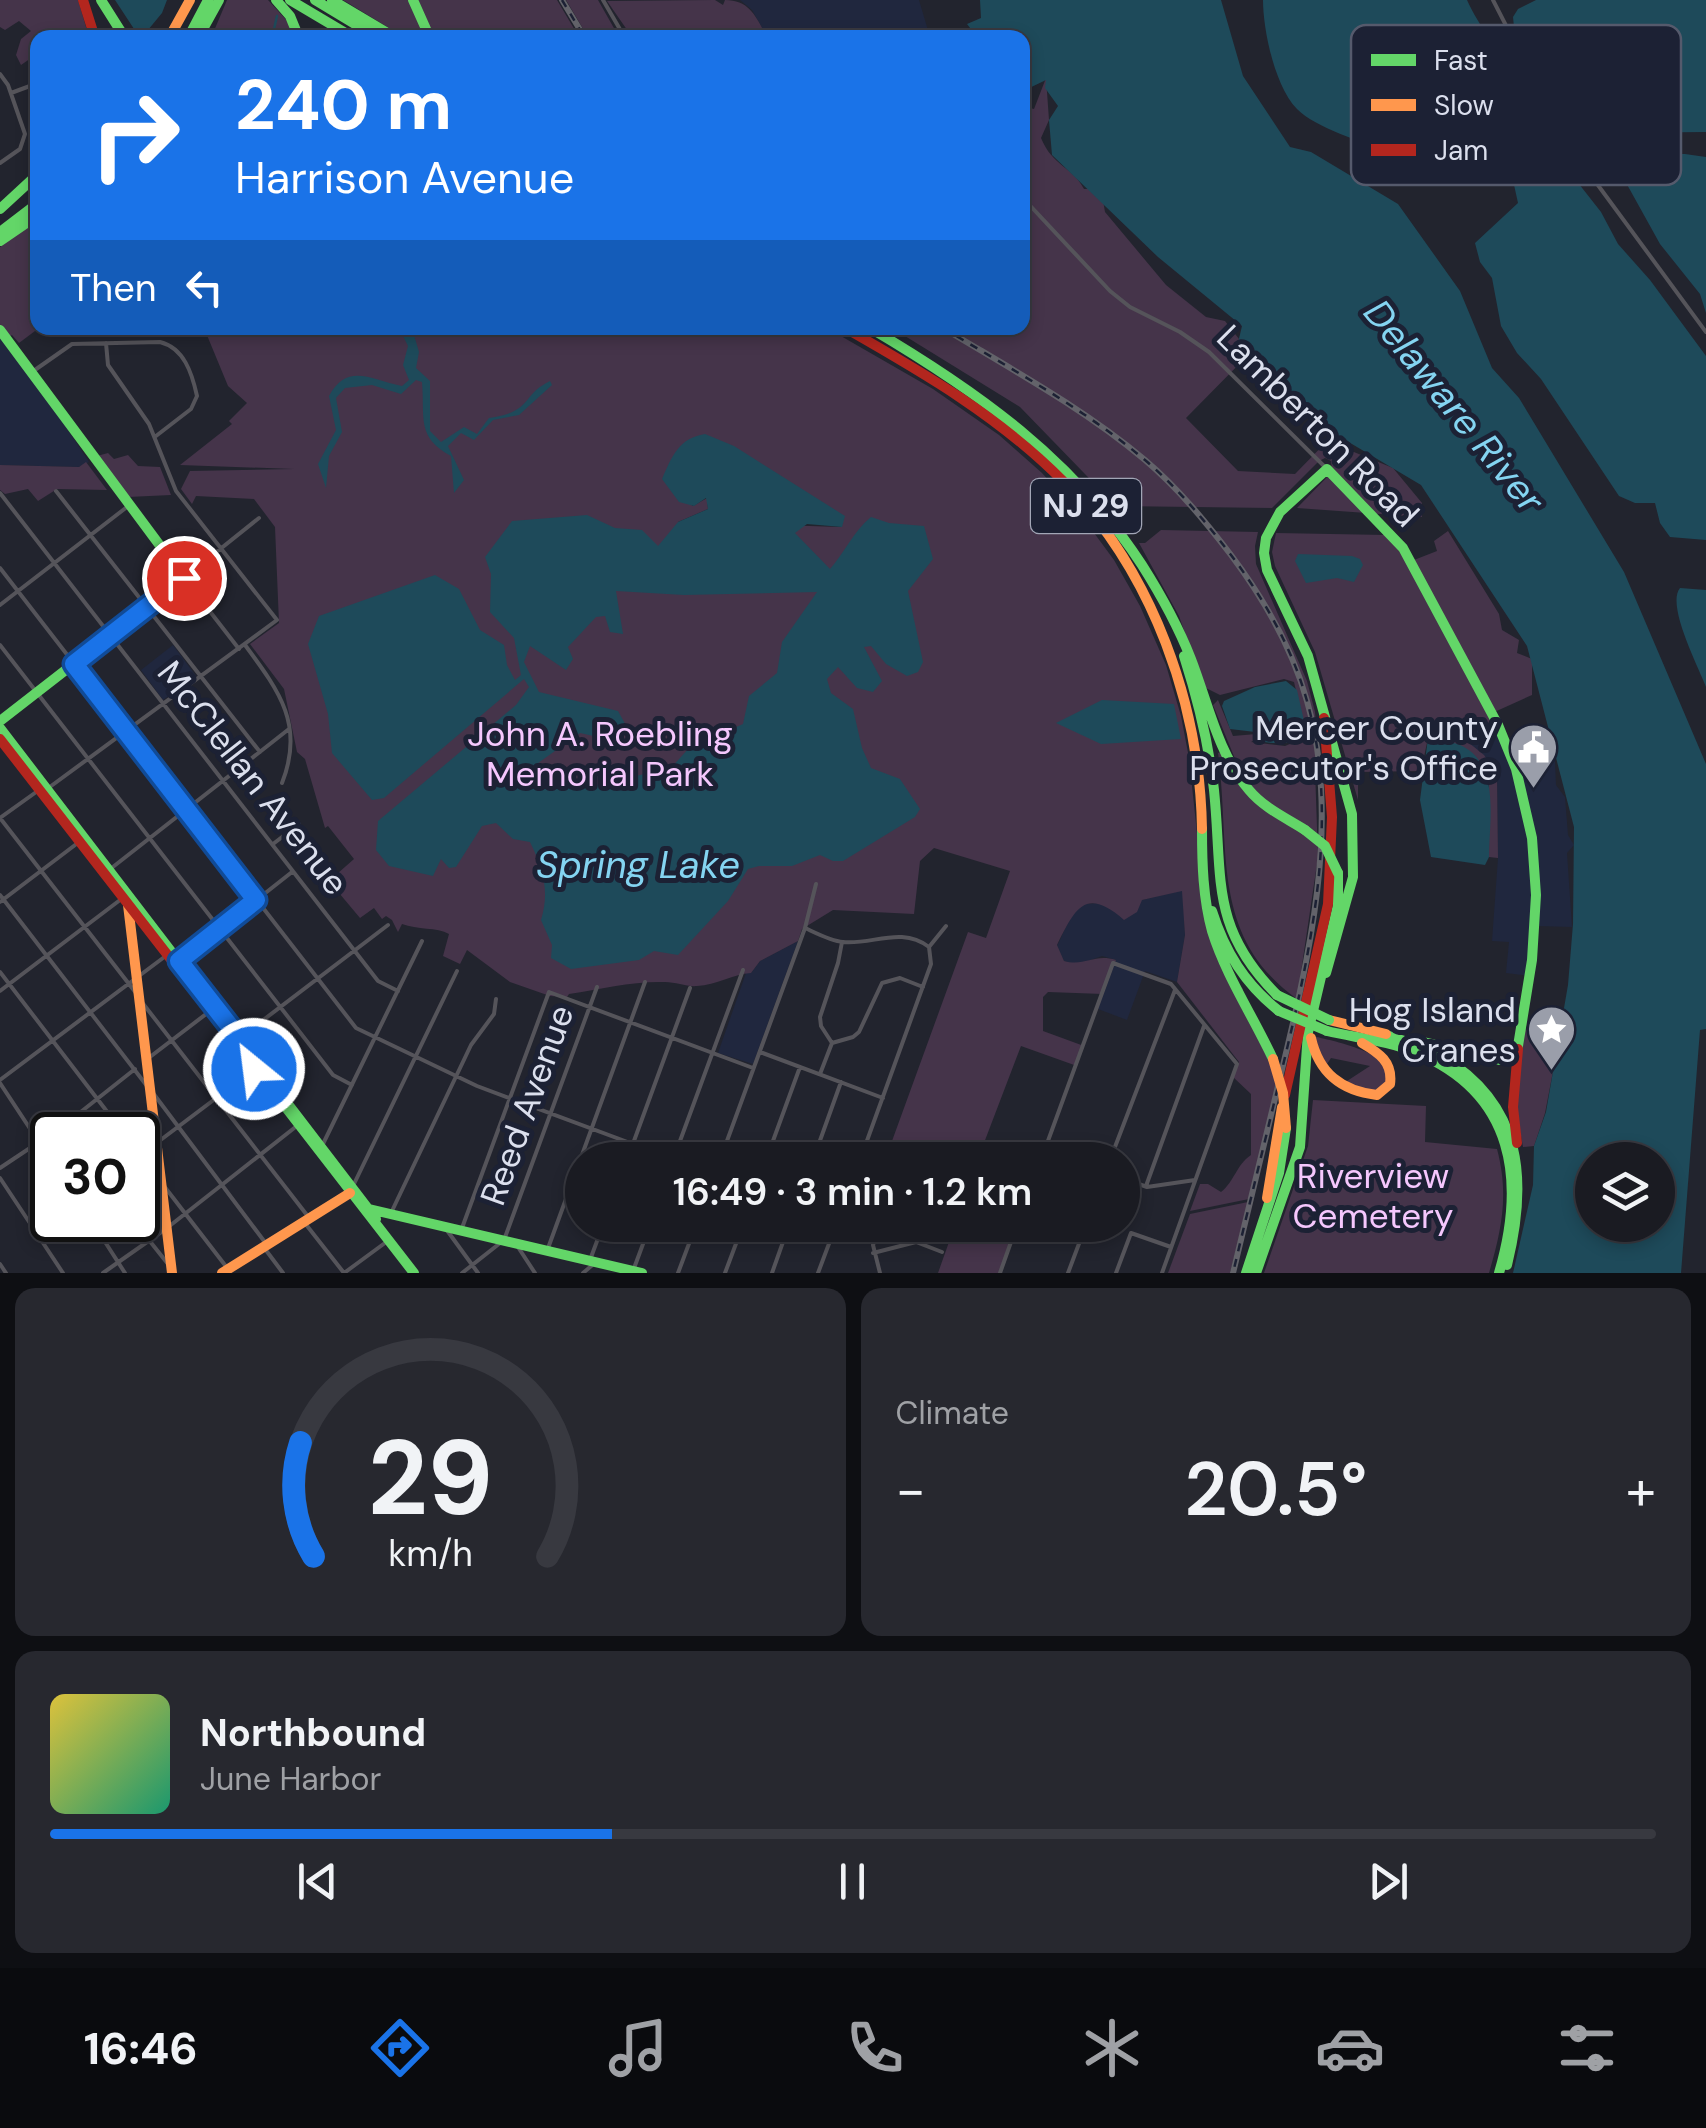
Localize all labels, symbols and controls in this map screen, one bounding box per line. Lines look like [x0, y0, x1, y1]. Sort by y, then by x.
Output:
legend [1351, 25, 1681, 185]
text: Fast [1434, 42, 1488, 79]
text: 240 m [235, 60, 452, 151]
icon: right [70, 70, 200, 200]
text: Slow [1434, 87, 1494, 124]
text: Jam [1434, 132, 1488, 169]
text: Harrison Avenue [235, 148, 574, 207]
icon: left [177, 260, 232, 315]
text: Then [70, 263, 157, 313]
water label: Delaware River [1353, 289, 1556, 524]
street label: Lamberton Road [1207, 315, 1429, 537]
road number: NJ 29 [1031, 479, 1141, 533]
pin [142, 536, 227, 621]
icon: arrive [157, 551, 212, 606]
street label: McClellan Avenue [147, 651, 359, 905]
place label: Mercer County Prosecutor's Office [1189, 705, 1498, 791]
park label: John A. Roebling Memorial Park [467, 711, 733, 797]
public building icon: Mercer County Prosecutor's Office [1507, 722, 1559, 790]
water label: Spring Lake [536, 840, 740, 890]
place label: Hog Island Cranes [1349, 987, 1516, 1073]
street label: Reed Avenue [470, 999, 584, 1211]
place icon: Hog Island Cranes [1525, 1004, 1577, 1072]
position arrow [202, 1017, 306, 1121]
speed limit sign: 30 [30, 1112, 160, 1242]
map controls [1575, 1142, 1675, 1242]
button: layers [1575, 1142, 1675, 1242]
park label: Riverview Cemetery [1293, 1153, 1453, 1239]
text: 16:49 · 3 min · 1.2 km [673, 1167, 1032, 1217]
text: Climate [896, 1392, 1009, 1434]
text: 29 [367, 1411, 493, 1546]
text: 20.5° [1184, 1441, 1367, 1538]
text: − [896, 1454, 926, 1526]
text: + [1626, 1454, 1656, 1526]
text: km/h [388, 1531, 472, 1577]
text: Northbound [200, 1708, 426, 1758]
text: June Harbor [200, 1758, 381, 1800]
icon: previous [290, 1854, 345, 1909]
icon: pause [825, 1854, 880, 1909]
icon: next [1361, 1854, 1416, 1909]
icon: directions [365, 2013, 435, 2083]
icon: music [603, 2013, 673, 2083]
icon: phone [840, 2013, 910, 2083]
icon: climate [1077, 2013, 1147, 2083]
icon: car [1315, 2013, 1385, 2083]
icon: filters [1552, 2013, 1622, 2083]
text: 16:46 [84, 2019, 198, 2078]

